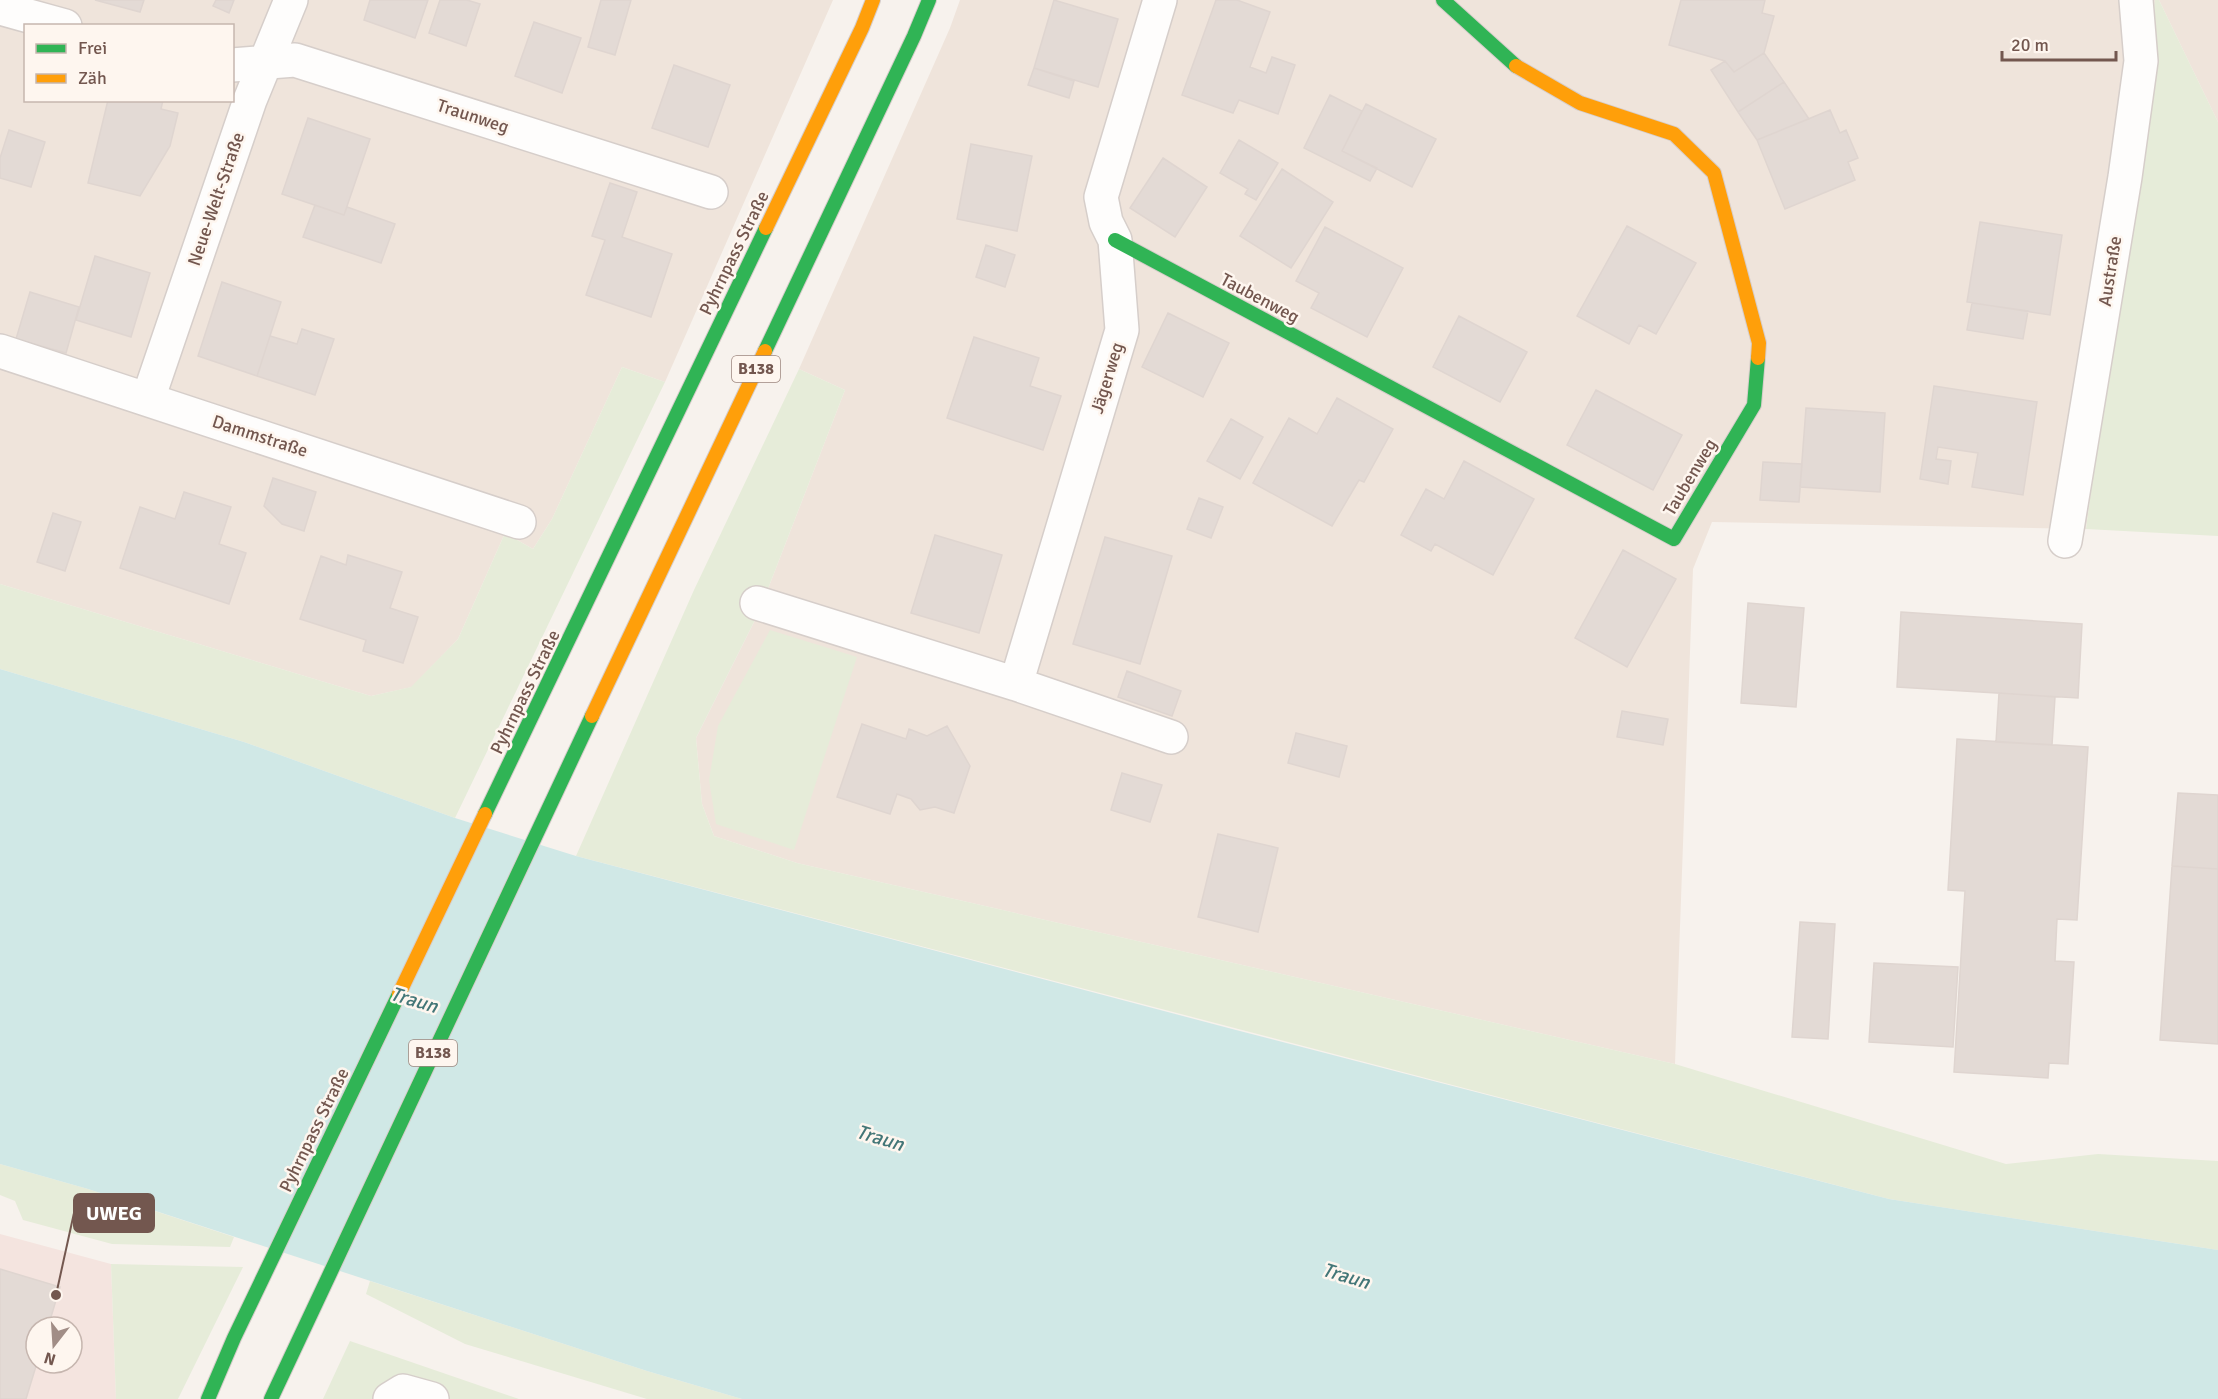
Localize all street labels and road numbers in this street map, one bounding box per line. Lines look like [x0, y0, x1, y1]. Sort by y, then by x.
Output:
street label: Traunweg [434, 94, 512, 138]
street label: Neue-Welt-Straße [183, 129, 249, 269]
street label: Pyhrnpass Straße [694, 187, 774, 319]
street label: Austraße [2094, 234, 2126, 308]
street label: Taubenweg [1217, 268, 1303, 328]
street label: Jägerweg [1086, 340, 1128, 416]
road number: B138 [732, 356, 780, 382]
street label: Dammstraße [209, 410, 311, 462]
street label: Taubenweg [1658, 435, 1722, 519]
street label: Pyhrnpass Straße [485, 626, 565, 758]
road number: B138 [409, 1040, 457, 1066]
street label: Pyhrnpass Straße [274, 1064, 354, 1196]

